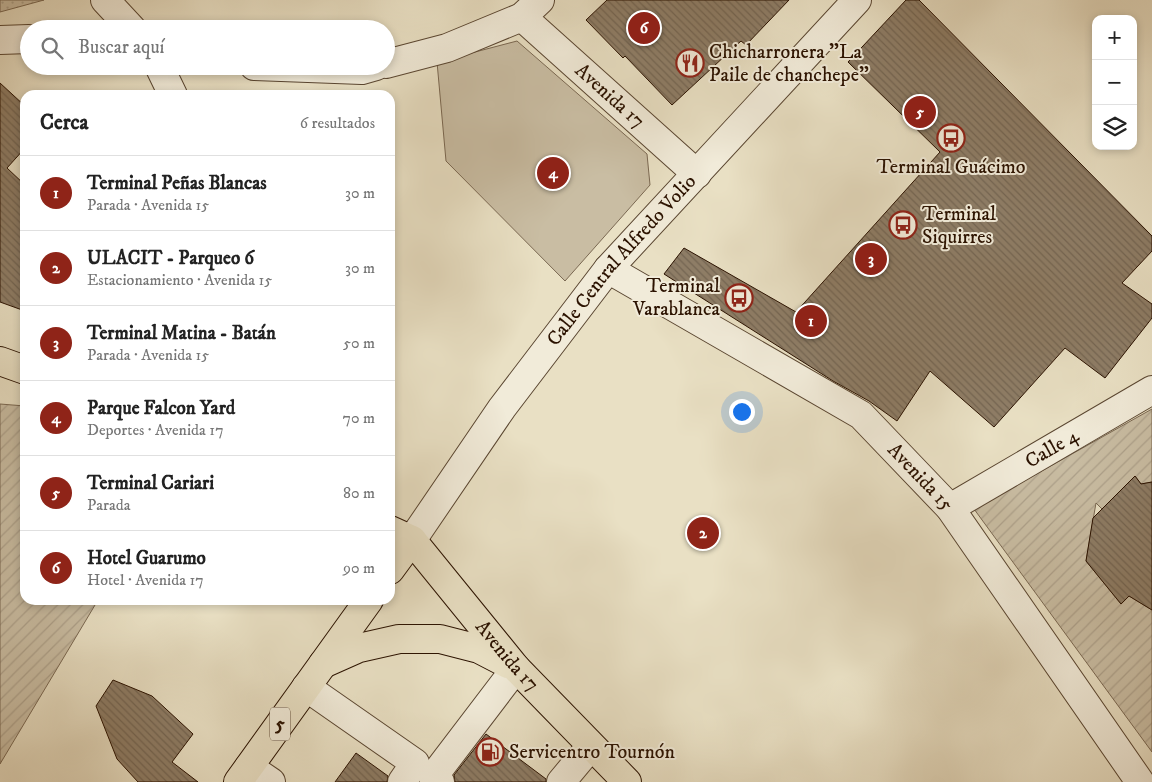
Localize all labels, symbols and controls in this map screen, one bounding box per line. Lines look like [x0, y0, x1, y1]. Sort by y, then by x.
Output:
pin: 6 [628, 9, 660, 47]
map controls [1092, 15, 1137, 150]
button: + [1092, 15, 1137, 60]
search box [20, 20, 395, 75]
icon: search [38, 34, 66, 62]
text: Buscar aquí [78, 36, 164, 59]
place label: Chicharronera "La Paile de chanchepe" [709, 40, 869, 88]
restaurant icon: Chicharronera "La Paile de chanchepe" [675, 48, 705, 78]
street label: Avenida 17 [570, 58, 650, 134]
button: − [1092, 60, 1137, 105]
pin: 5 [904, 93, 936, 131]
button: layers [1092, 105, 1137, 150]
text: Cerca [40, 110, 88, 136]
text: 6 resultados [300, 113, 375, 133]
bus stop icon: Terminal Guácimo [936, 123, 966, 153]
pin: 4 [537, 154, 569, 192]
place label: Terminal Guácimo [877, 155, 1025, 180]
street label: Calle Central Alfredo Volio [541, 169, 702, 351]
text: Terminal Peñas Blancas [87, 172, 267, 195]
text: 1 [53, 183, 59, 203]
text: 30 m [345, 183, 375, 203]
text: Parada · Avenida 15 [87, 195, 209, 215]
place label: Terminal Siquirres [922, 202, 996, 250]
bus stop icon: Terminal Siquirres [888, 210, 918, 240]
pin: 3 [855, 240, 887, 278]
text: ULACIT - Parqueo 6 [87, 247, 254, 270]
text: 2 [52, 258, 60, 278]
text: 30 m [345, 258, 375, 278]
text: Estacionamiento · Avenida 15 [87, 270, 272, 290]
place label: Terminal Varablanca [632, 274, 720, 322]
bus stop icon: Terminal Varablanca [724, 283, 754, 313]
pin: 1 [795, 302, 827, 340]
text: Terminal Matina - Batán [87, 322, 276, 345]
text: 3 [53, 333, 59, 353]
text: 50 m [343, 333, 375, 353]
text: Parada · Avenida 15 [87, 345, 209, 365]
text: Parque Falcon Yard [87, 397, 235, 420]
your location [729, 399, 755, 425]
text: 4 [51, 408, 61, 428]
text: 70 m [343, 408, 375, 428]
text: Deportes · Avenida 17 [87, 420, 224, 440]
street label: Calle 4 [1021, 423, 1084, 474]
street label: Avenida 15 [882, 438, 959, 516]
text: Terminal Cariari [87, 472, 214, 495]
text: 5 [52, 483, 60, 503]
text: 80 m [343, 483, 375, 503]
text: Parada [87, 495, 131, 515]
pin: 2 [687, 514, 719, 552]
text: Hotel Guarumo [87, 547, 206, 570]
text: 6 [52, 558, 60, 578]
text: 90 m [343, 558, 375, 578]
text: Hotel · Avenida 17 [87, 570, 204, 590]
street label: Avenida 17 [470, 615, 544, 697]
road number: 5 [270, 708, 290, 741]
fuel station icon: Servicentro Tournón [475, 737, 505, 767]
place label: Servicentro Tournón [509, 740, 675, 765]

